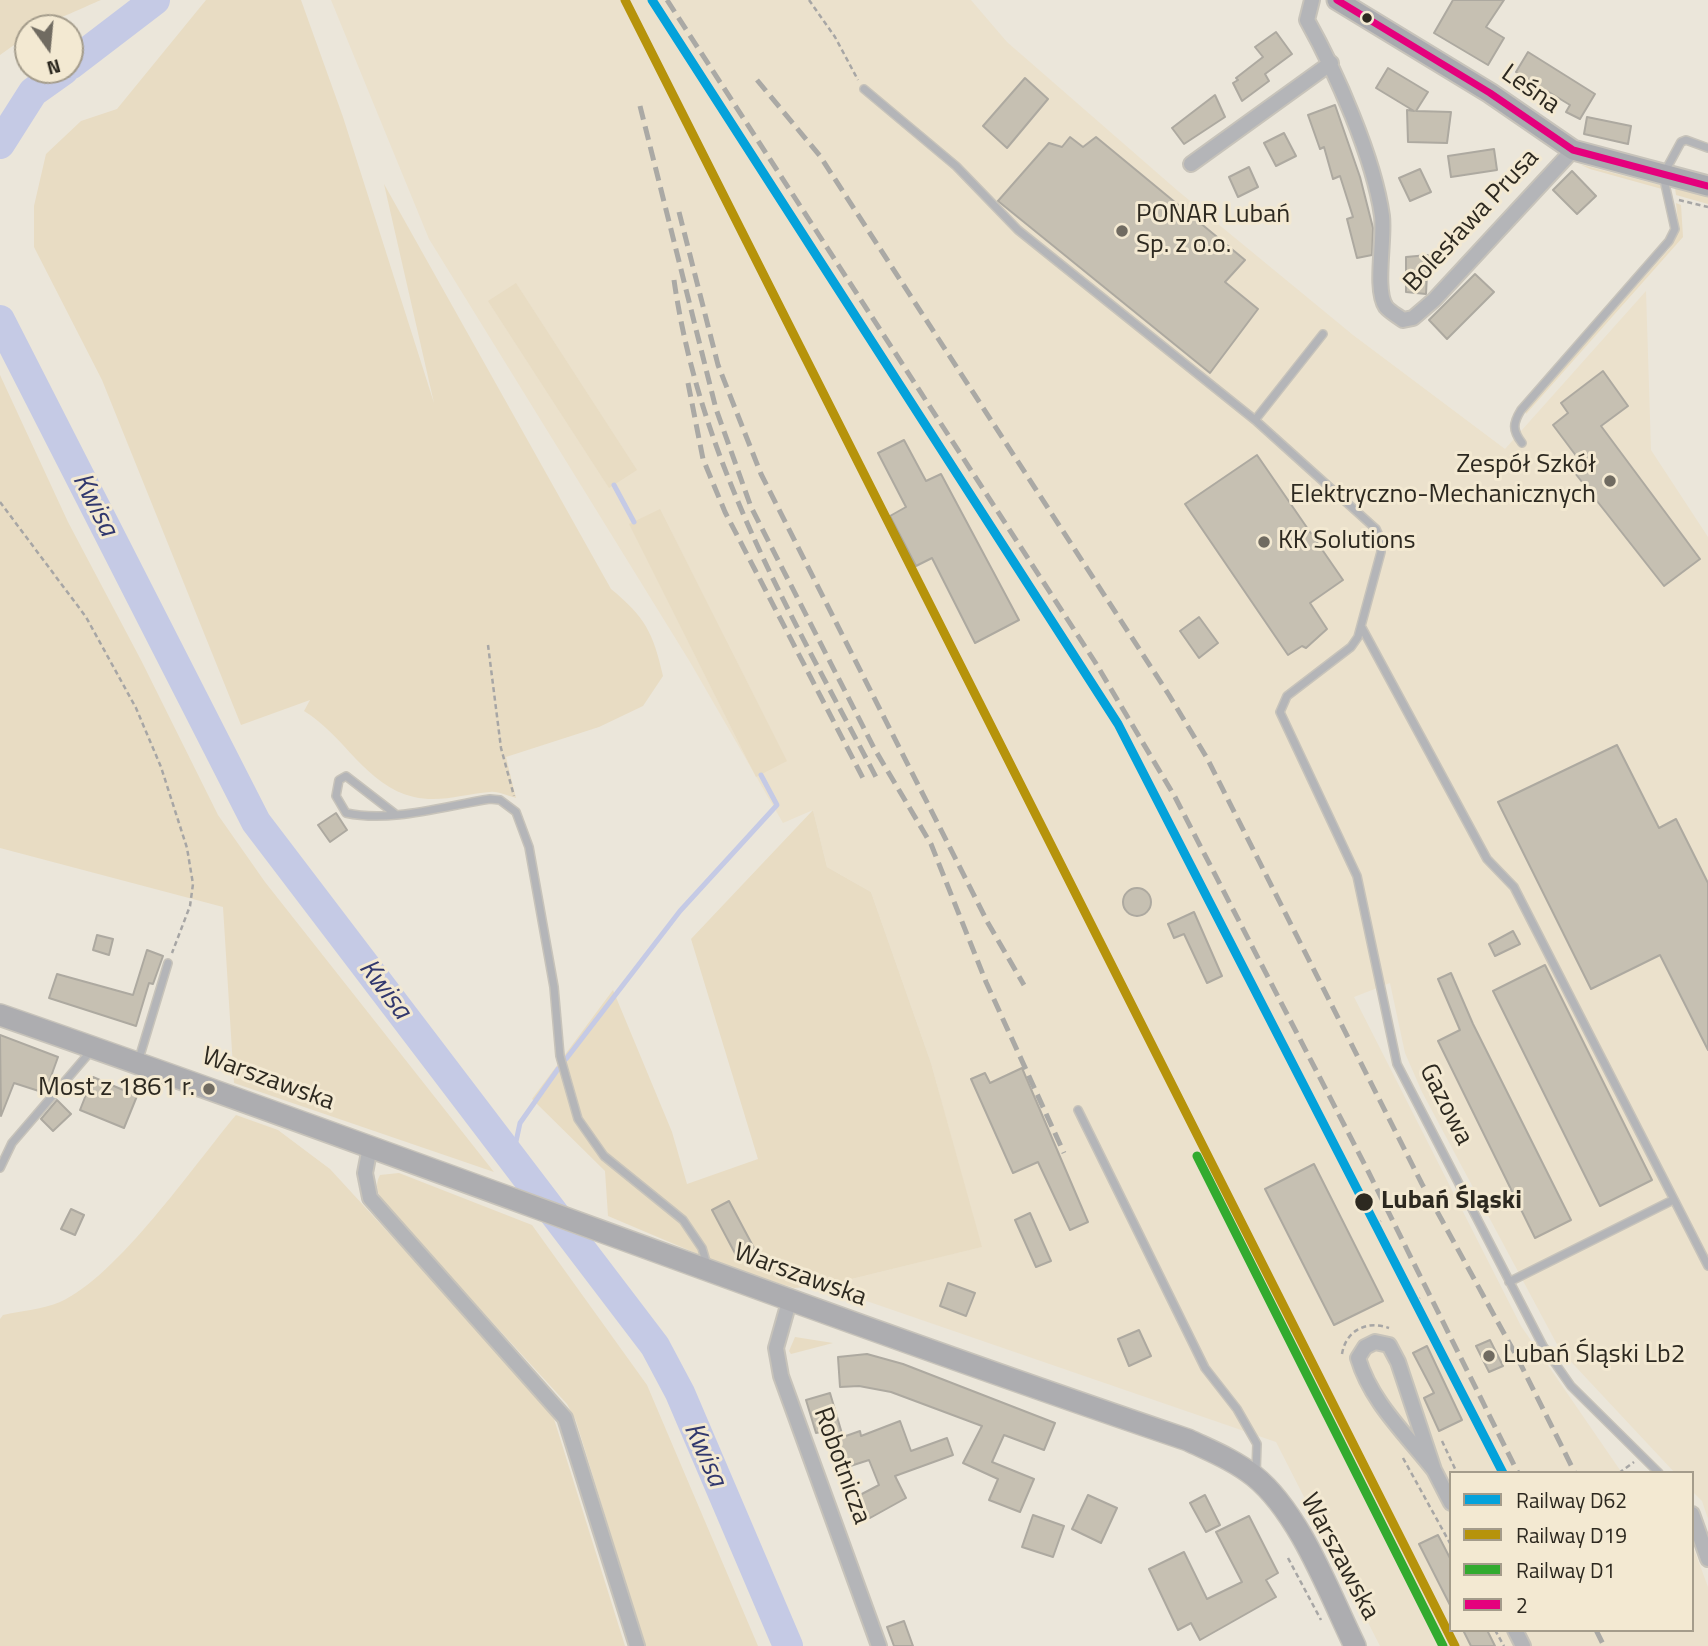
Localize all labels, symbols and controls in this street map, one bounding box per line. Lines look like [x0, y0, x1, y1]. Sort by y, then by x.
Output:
unlabelled marker [1360, 11, 1374, 25]
north arrow [14, 14, 84, 84]
text: N [44, 52, 64, 84]
street label: Leśna [1495, 59, 1565, 121]
street label: Bolesława Prusa [1398, 143, 1546, 299]
place label: PONAR Lubań Sp. z o.o. [1136, 200, 1290, 262]
marker: PONAR Lubań Sp. z o.o. [1114, 223, 1130, 239]
place label: Zespół Szkół Elektryczno-Mechanicznych [1290, 450, 1596, 512]
water label: Kwisa [64, 468, 124, 542]
marker: Zespół Szkół Elektryczno-Mechanicznych [1602, 473, 1618, 489]
place label: KK Solutions [1278, 526, 1416, 558]
marker: KK Solutions [1256, 534, 1272, 550]
water label: Kwisa [351, 953, 417, 1027]
street label: Warszawska [197, 1042, 339, 1118]
street label: Gazowa [1411, 1059, 1479, 1151]
place label: Most z 1861 r. [38, 1073, 195, 1105]
marker: Most z 1861 r. [201, 1081, 217, 1097]
place label: Lubań Śląski [1381, 1186, 1522, 1218]
marker: Lubań Śląski [1353, 1191, 1375, 1213]
street label: Warszawska [729, 1238, 871, 1314]
place label: Lubań Śląski Lb2 [1503, 1340, 1685, 1372]
marker: Lubań Śląski Lb2 [1481, 1348, 1497, 1364]
street label: Robotnicza [806, 1403, 876, 1529]
water label: Kwisa [675, 1418, 733, 1492]
legend [1449, 1471, 1694, 1632]
text: Railway D62 [1516, 1484, 1627, 1516]
street label: Warszawska [1293, 1488, 1385, 1626]
text: Railway D19 [1516, 1519, 1627, 1551]
text: Railway D1 [1516, 1554, 1615, 1586]
text: 2 [1516, 1589, 1528, 1621]

